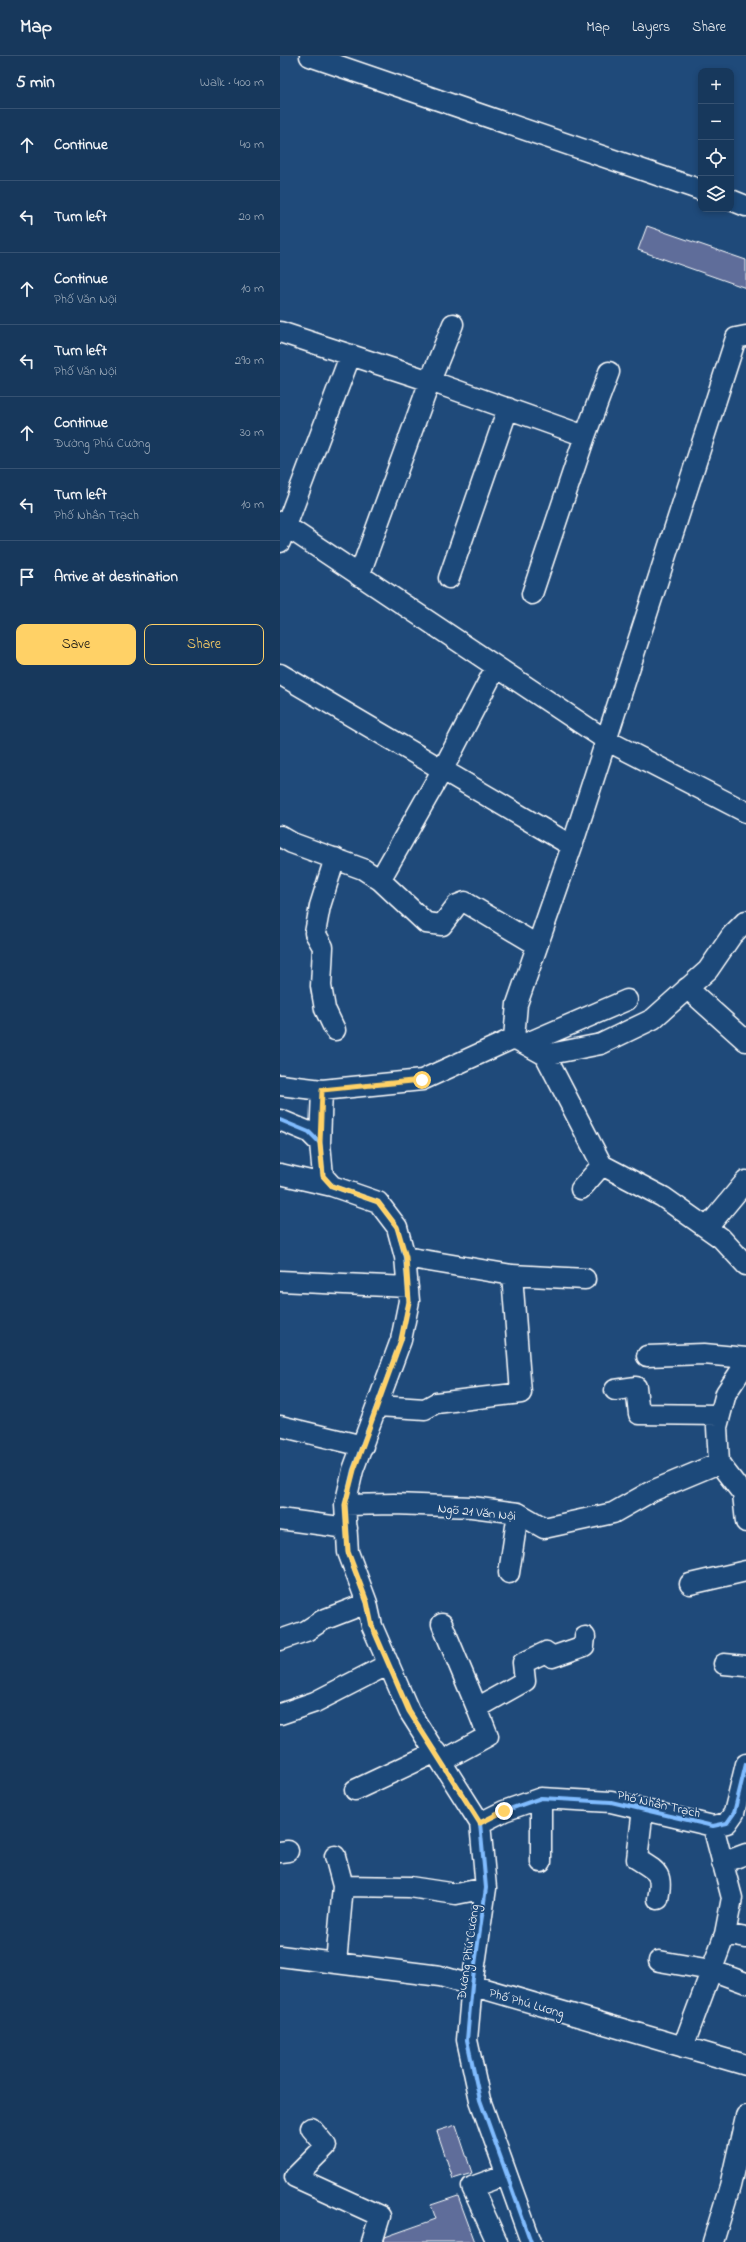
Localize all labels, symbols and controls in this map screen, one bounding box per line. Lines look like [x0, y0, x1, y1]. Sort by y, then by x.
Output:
text: Map [20, 14, 52, 41]
text: Map [586, 17, 610, 38]
text: Layers [632, 17, 670, 38]
text: Share [692, 17, 726, 38]
map controls [698, 68, 734, 212]
button: + [698, 68, 734, 104]
text: 5 min [16, 70, 55, 95]
text: Walk · 400 m [200, 73, 264, 92]
button: − [698, 104, 734, 140]
icon: ahead [16, 134, 38, 156]
text: Continue [54, 134, 108, 156]
text: 40 m [240, 135, 264, 154]
button: locate [698, 140, 734, 176]
button: layers [698, 176, 734, 212]
icon: left [16, 206, 38, 228]
text: Turn left [54, 206, 107, 228]
text: 20 m [239, 207, 264, 226]
text: Continue [54, 268, 108, 290]
icon: ahead [16, 278, 38, 300]
text: 10 m [241, 279, 264, 298]
text: Phố Văn Nội [54, 290, 117, 309]
text: Turn left [54, 340, 107, 362]
icon: left [16, 350, 38, 372]
text: 290 m [235, 351, 264, 370]
text: Phố Văn Nội [54, 362, 117, 381]
text: Continue [54, 412, 108, 434]
icon: ahead [16, 422, 38, 444]
text: 30 m [240, 423, 264, 442]
text: Đường Phú Cường [54, 434, 150, 453]
text: Turn left [54, 484, 107, 506]
icon: left [16, 494, 38, 516]
text: 10 m [241, 495, 264, 514]
text: Phố Nhân Trạch [54, 506, 139, 525]
icon: arrive [16, 566, 38, 588]
text: Arrive at destination [54, 566, 178, 588]
button: Save [16, 624, 136, 665]
button: Share [144, 624, 264, 665]
route start [413, 1071, 431, 1089]
street label: Ngõ 21 Văn Nội [437, 1499, 517, 1527]
street label: Phố Nhân Trạch [615, 1786, 702, 1823]
route end [495, 1802, 513, 1820]
street label: Đường Phú Cường [452, 1903, 486, 2002]
street label: Phố Phú Lương [486, 1984, 567, 2024]

